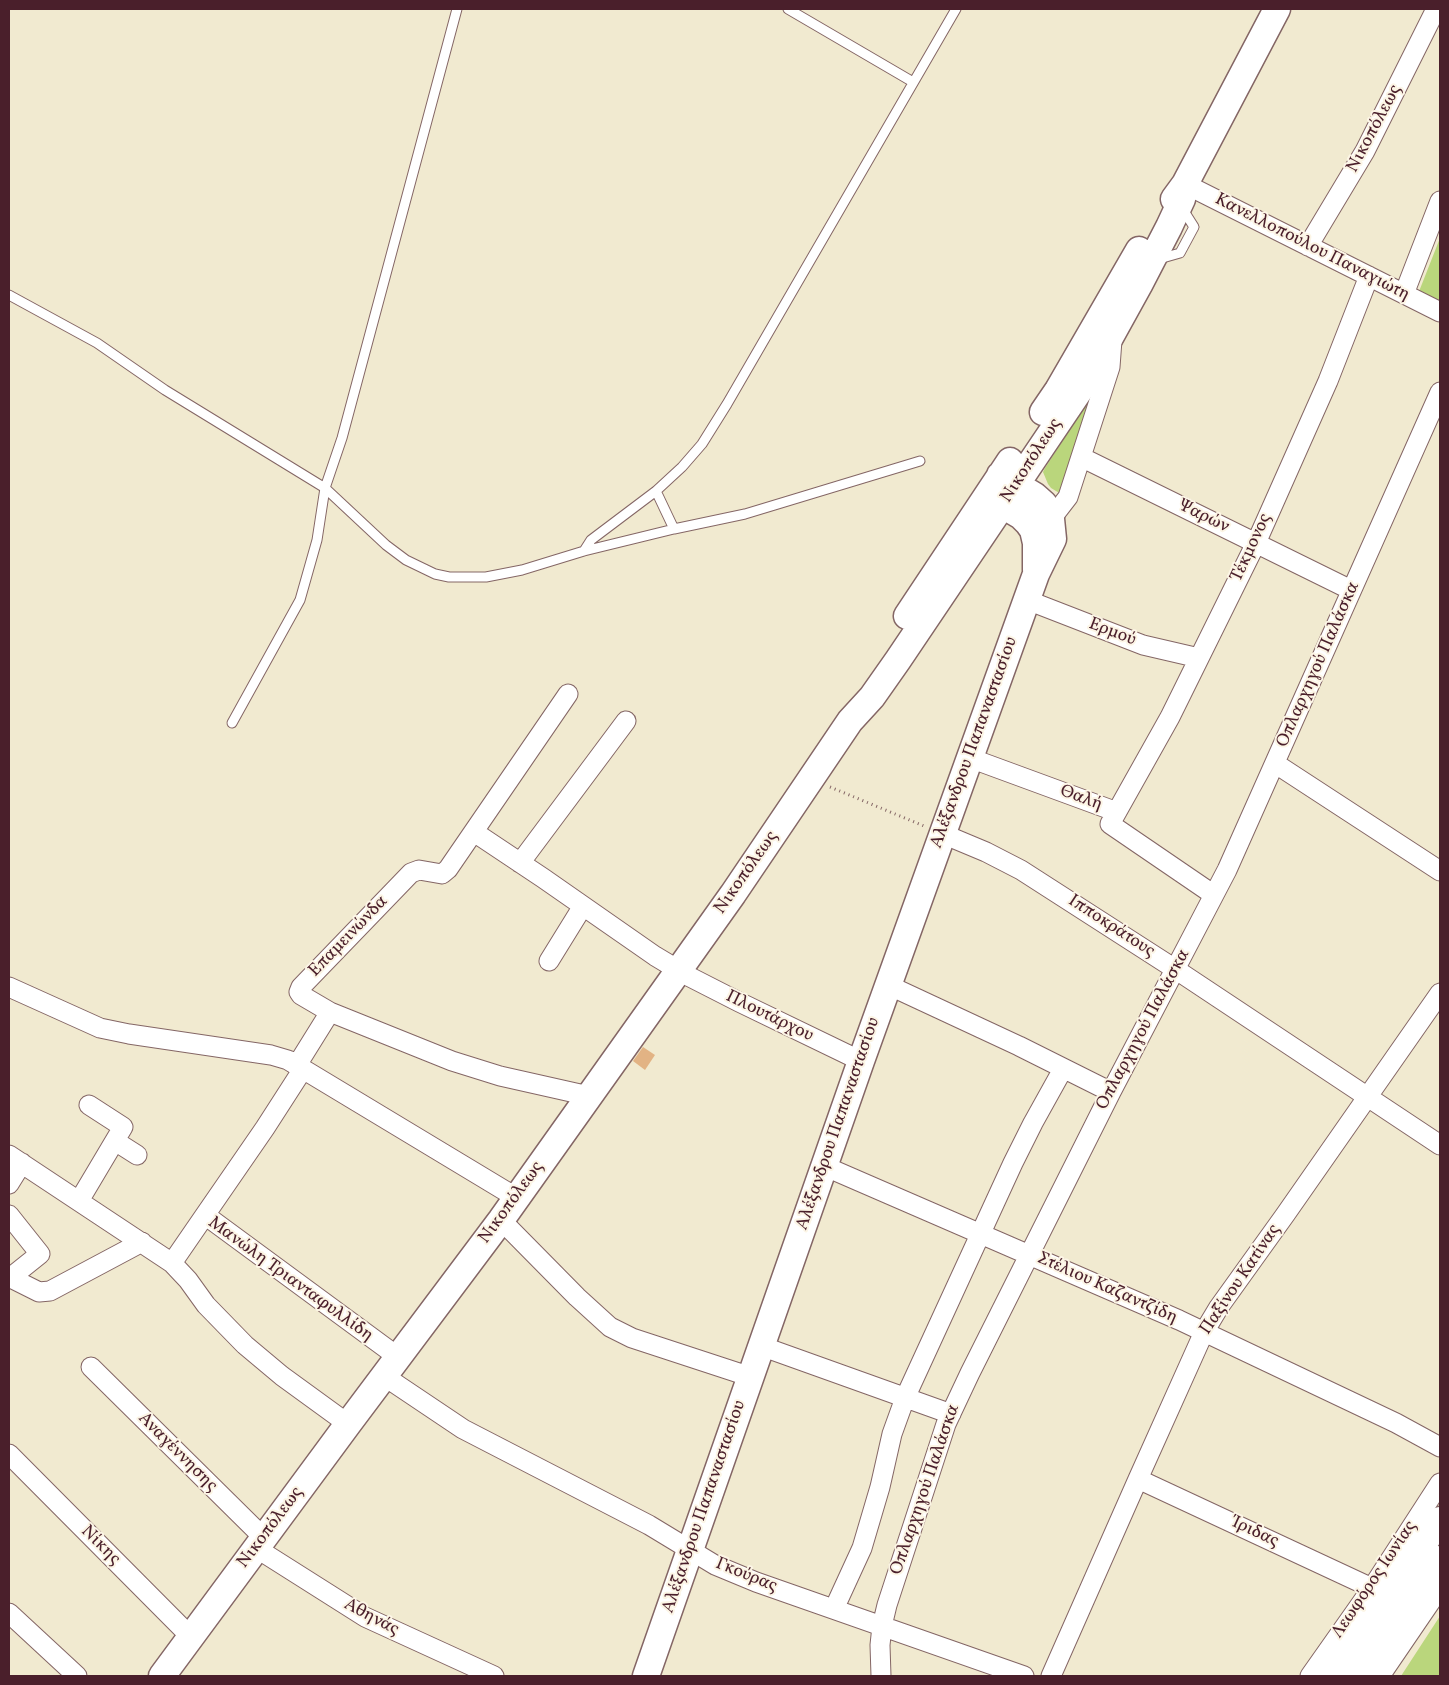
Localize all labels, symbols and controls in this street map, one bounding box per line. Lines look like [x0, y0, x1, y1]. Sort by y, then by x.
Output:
street label: Νικοπόλεως [1343, 81, 1407, 177]
street label: Κανελλοπούλου Παναγιώτη [1211, 189, 1413, 307]
street label: Νικοπόλεως [997, 415, 1067, 507]
street label: Ψαρών [1174, 495, 1232, 539]
street label: Τέκμονος [1227, 510, 1277, 586]
street label: Οπλαρχηγού Παλάσκα [1273, 579, 1365, 751]
street label: Ερμού [1085, 614, 1139, 652]
street label: Αλέξανδρου Παπαναστασίου [927, 634, 1023, 852]
street label: Θαλή [1057, 781, 1105, 817]
street label: Νικοπόλεως [710, 827, 784, 919]
street label: Ιπποκράτους [1063, 891, 1159, 963]
street label: Επαμεινώνδα [305, 892, 393, 982]
street label: Οπλαρχηγού Παλάσκα [1093, 946, 1195, 1114]
street label: Πλουτάρχου [722, 987, 816, 1047]
street label: Αλέξανδρου Παπαναστασίου [792, 1015, 886, 1233]
street label: Νικοπόλεως [475, 1158, 549, 1248]
street label: Μανώλη Τριανταφυλλίδη [203, 1213, 377, 1347]
street label: Παξίνου Κατίνας [1196, 1221, 1286, 1339]
street label: Στέλιου Καζαντζίδη [1034, 1248, 1180, 1330]
street label: Αλέξανδρου Παπαναστασίου [658, 1398, 752, 1616]
street label: Οπλαρχηγού Παλάσκα [887, 1402, 965, 1578]
street label: Αναγέννησης [133, 1409, 221, 1497]
street label: Νικοπόλεως [233, 1483, 309, 1573]
street label: Ίριδας [1228, 1513, 1282, 1553]
street label: Λεωφόρος Ιωνίας [1328, 1517, 1422, 1643]
street label: Νίκης [76, 1522, 124, 1570]
street label: Γκούρας [712, 1554, 780, 1598]
street label: Αθηνάς [340, 1594, 402, 1642]

